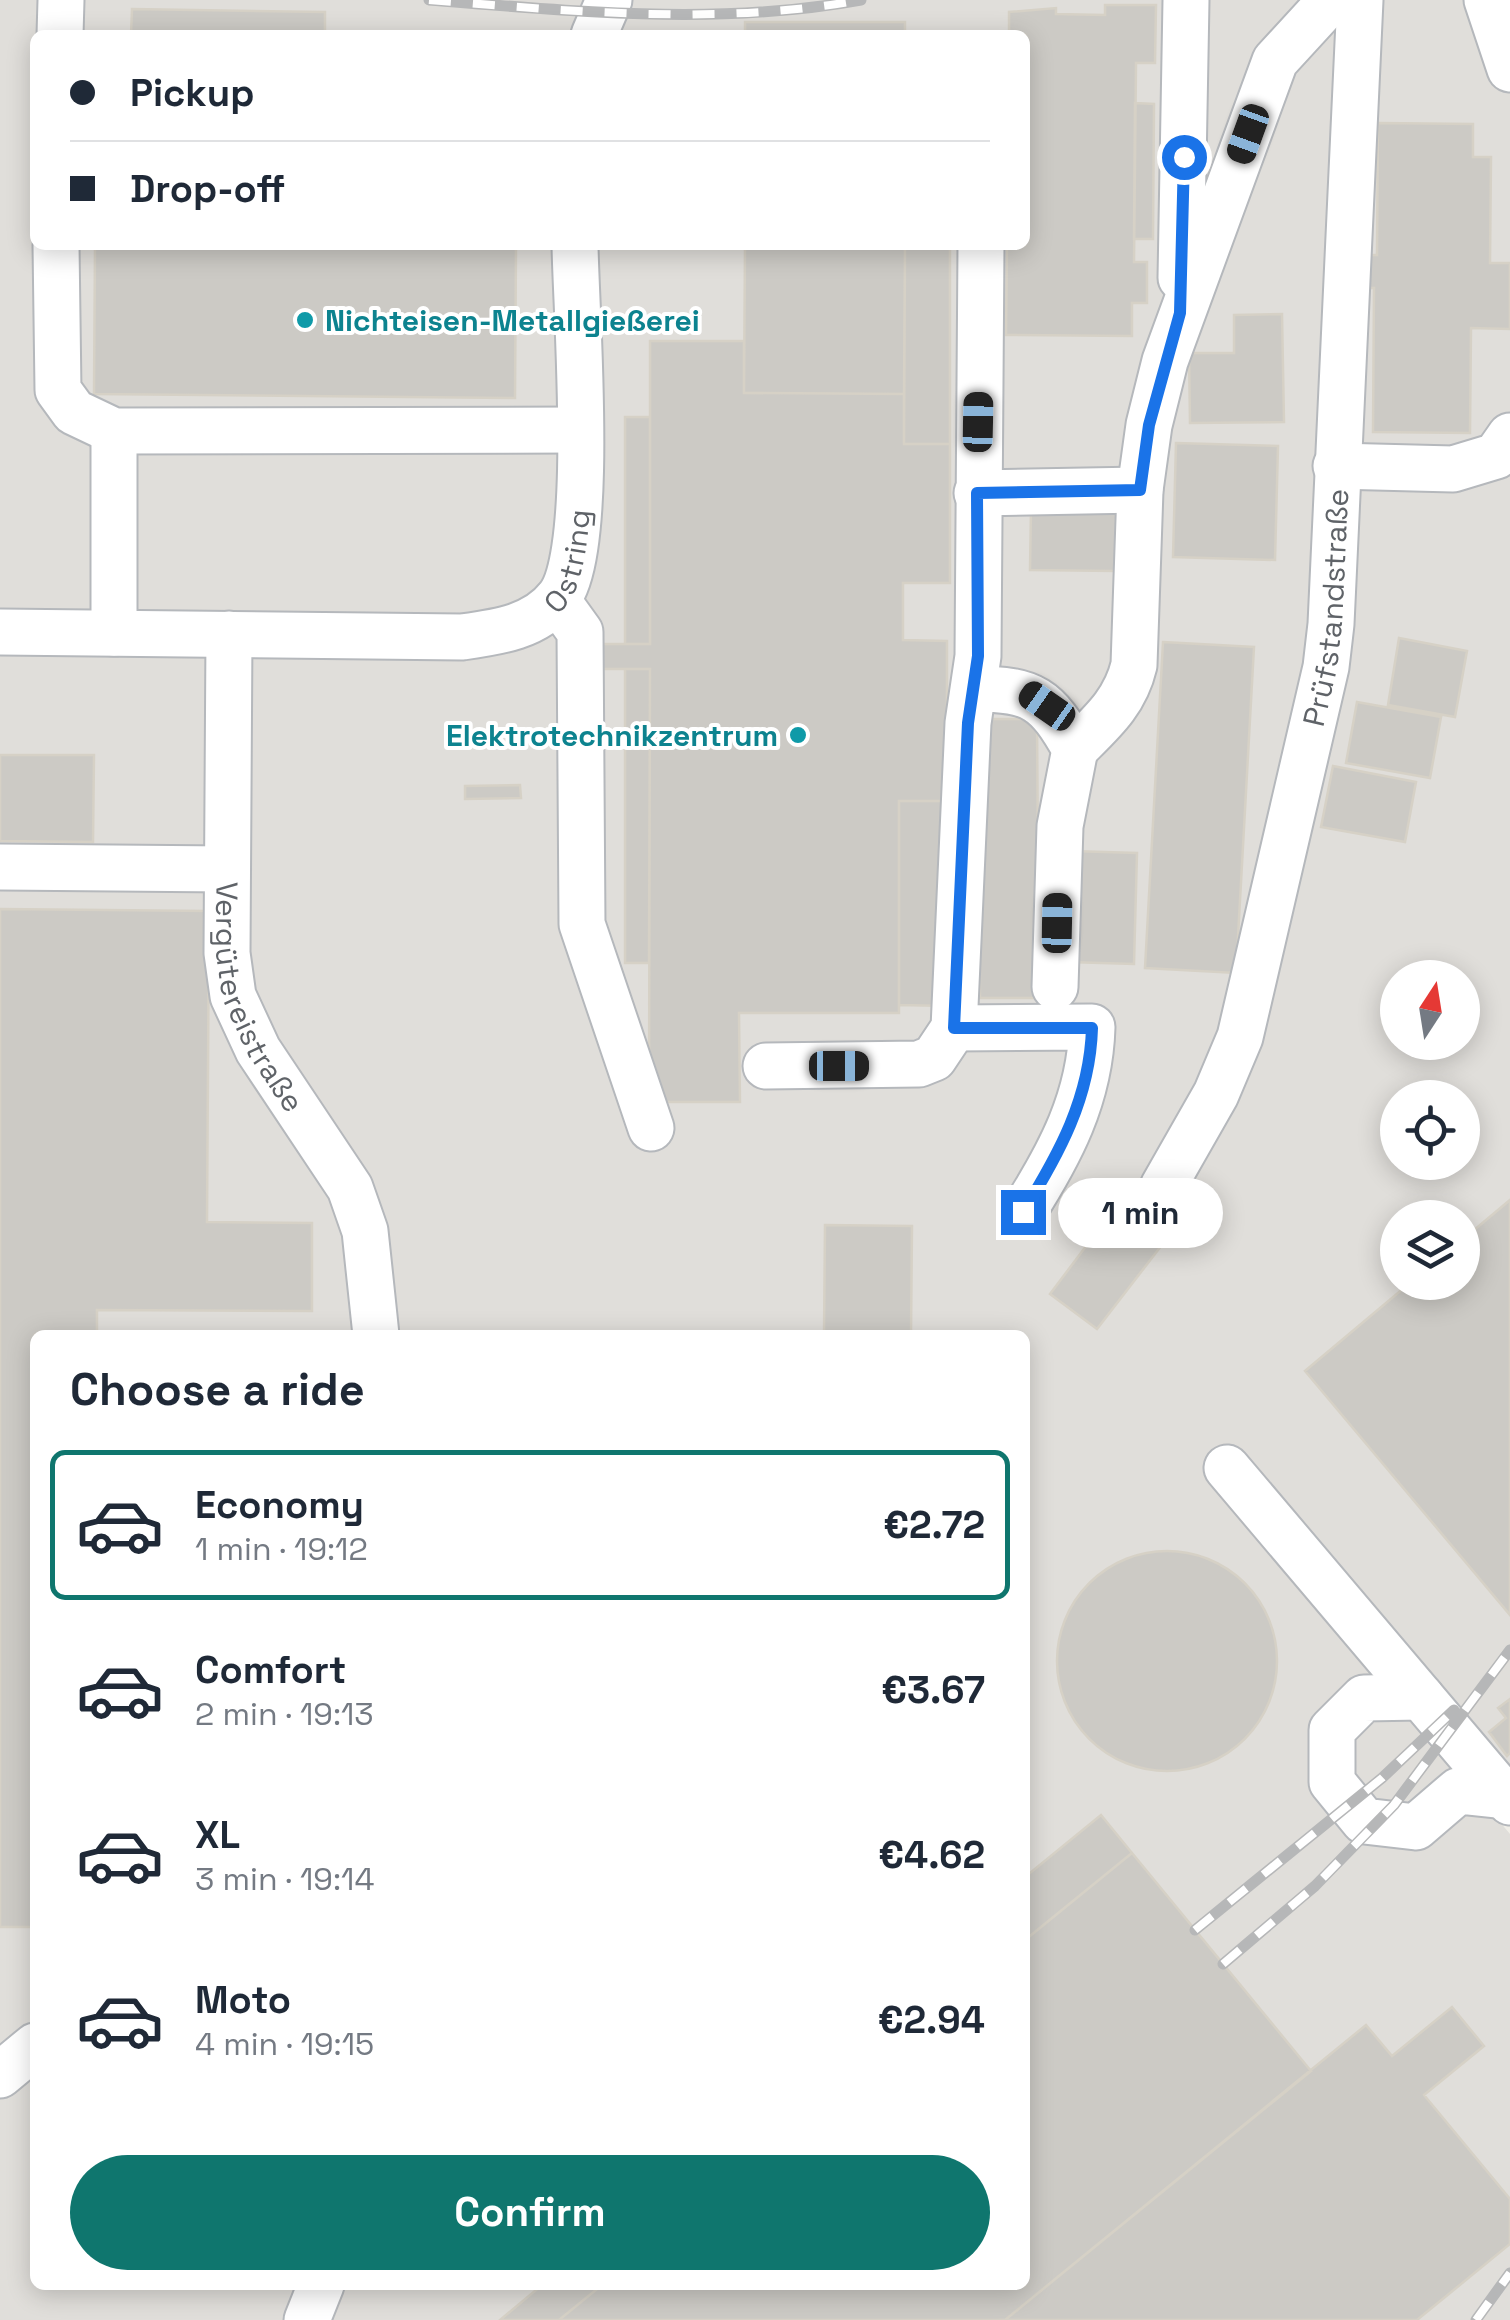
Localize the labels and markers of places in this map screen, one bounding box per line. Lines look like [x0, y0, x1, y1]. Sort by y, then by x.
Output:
place label: Nichteisen-Metallgießerei [325, 301, 700, 340]
marker: Nichteisen-Metallgießerei [294, 309, 316, 331]
place label: Elektrotechnikzentrum [446, 716, 778, 755]
marker: Elektrotechnikzentrum [787, 724, 809, 746]

